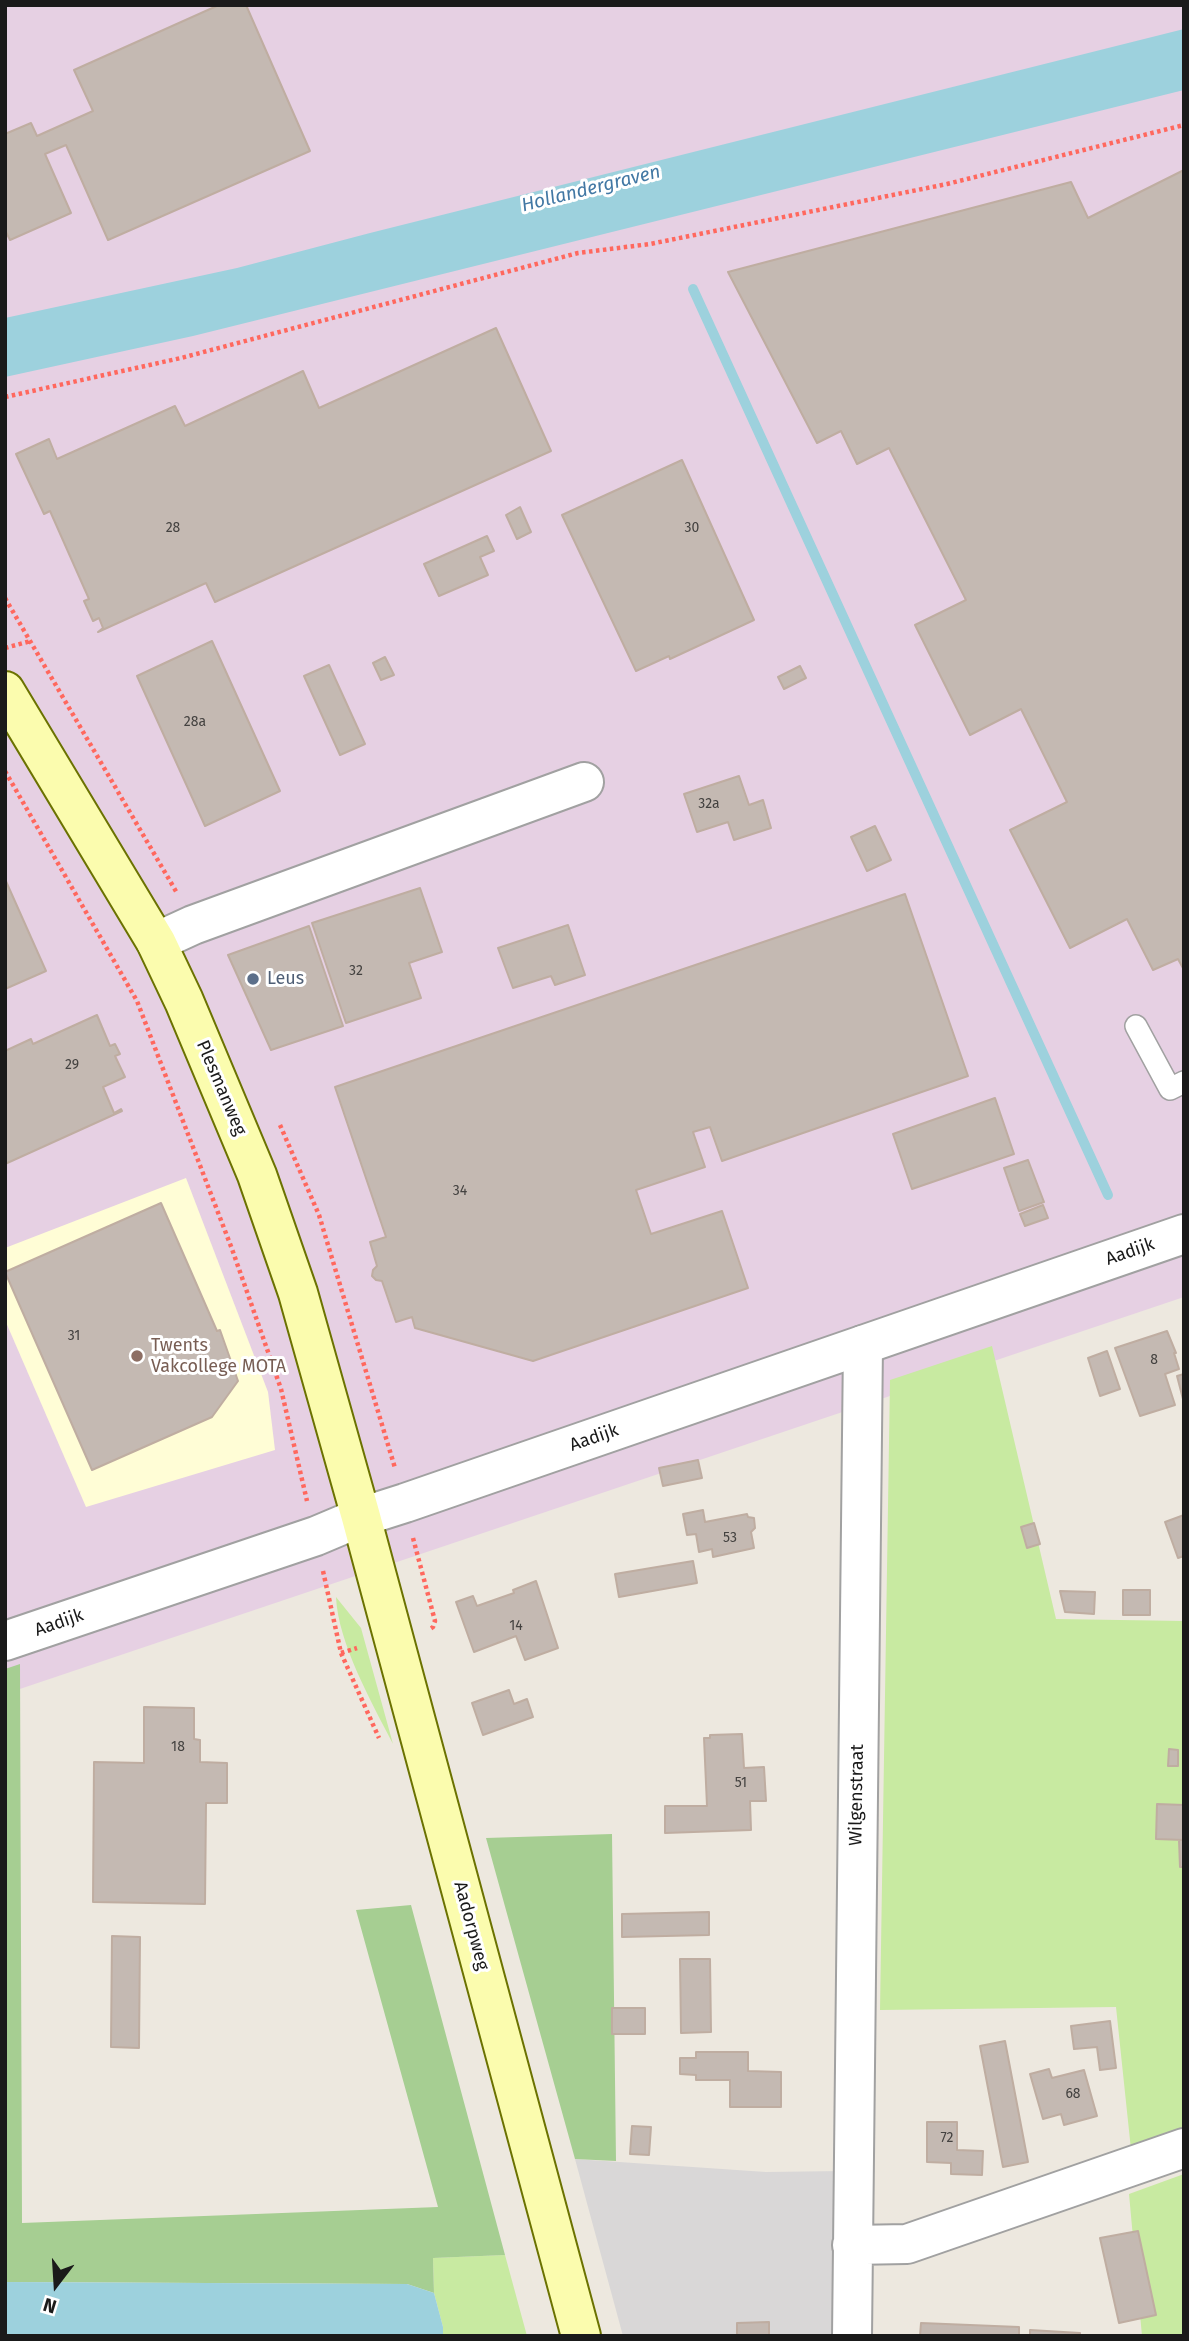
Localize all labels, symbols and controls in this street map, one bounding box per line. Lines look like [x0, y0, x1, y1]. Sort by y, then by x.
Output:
water label: Hollandergraven [519, 161, 663, 217]
house number: 28 [166, 520, 180, 536]
house number: 30 [685, 520, 699, 536]
house number: 28a [184, 714, 206, 730]
house number: 32a [698, 796, 720, 812]
house number: 32 [349, 963, 363, 979]
place label: Leus [267, 968, 304, 990]
marker: Leus [245, 971, 261, 987]
street label: Plesmanweg [191, 1037, 251, 1139]
house number: 29 [65, 1057, 79, 1073]
house number: 34 [453, 1183, 467, 1199]
street label: Aadijk [1103, 1234, 1157, 1270]
house number: 31 [68, 1328, 80, 1344]
place label: Twents Vakcollege MOTA [151, 1335, 286, 1378]
marker: Twents Vakcollege MOTA [129, 1348, 145, 1364]
house number: 8 [1150, 1352, 1158, 1368]
street label: Aadijk [567, 1420, 621, 1456]
house number: 53 [723, 1530, 737, 1546]
street label: Aadijk [32, 1605, 86, 1641]
house number: 14 [509, 1618, 523, 1634]
house number: 18 [171, 1739, 185, 1755]
street label: Wilgenstraat [845, 1744, 869, 1846]
house number: 51 [735, 1775, 747, 1791]
street label: Aadorpweg [449, 1879, 493, 1973]
house number: 68 [1065, 2086, 1081, 2102]
house number: 72 [941, 2130, 953, 2146]
north arrow [21, 2250, 91, 2320]
text: N [40, 2293, 59, 2318]

